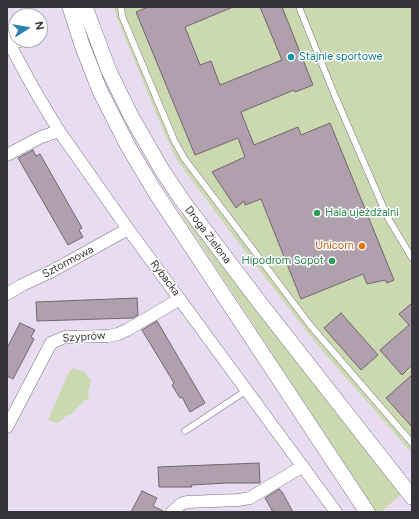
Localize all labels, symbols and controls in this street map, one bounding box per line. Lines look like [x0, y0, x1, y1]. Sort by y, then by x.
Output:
north arrow [8, 8, 48, 48]
text: N [32, 20, 46, 31]
place label: Stajnie sportowe [299, 50, 382, 64]
marker: Stajnie sportowe [286, 52, 296, 62]
street label: Droga Zielona [182, 204, 234, 266]
place label: Hala ujeżdżalni [325, 206, 399, 220]
marker: Hala ujeżdżalni [312, 208, 322, 218]
place label: Unicorn [315, 239, 354, 253]
marker: Unicorn [357, 241, 367, 251]
street label: Sztormowa [40, 243, 96, 281]
place label: Hipodrom Sopot [242, 254, 324, 268]
marker: Hipodrom Sopot [327, 256, 337, 266]
street label: Rybacka [147, 257, 183, 299]
street label: Szyprów [62, 329, 106, 345]

